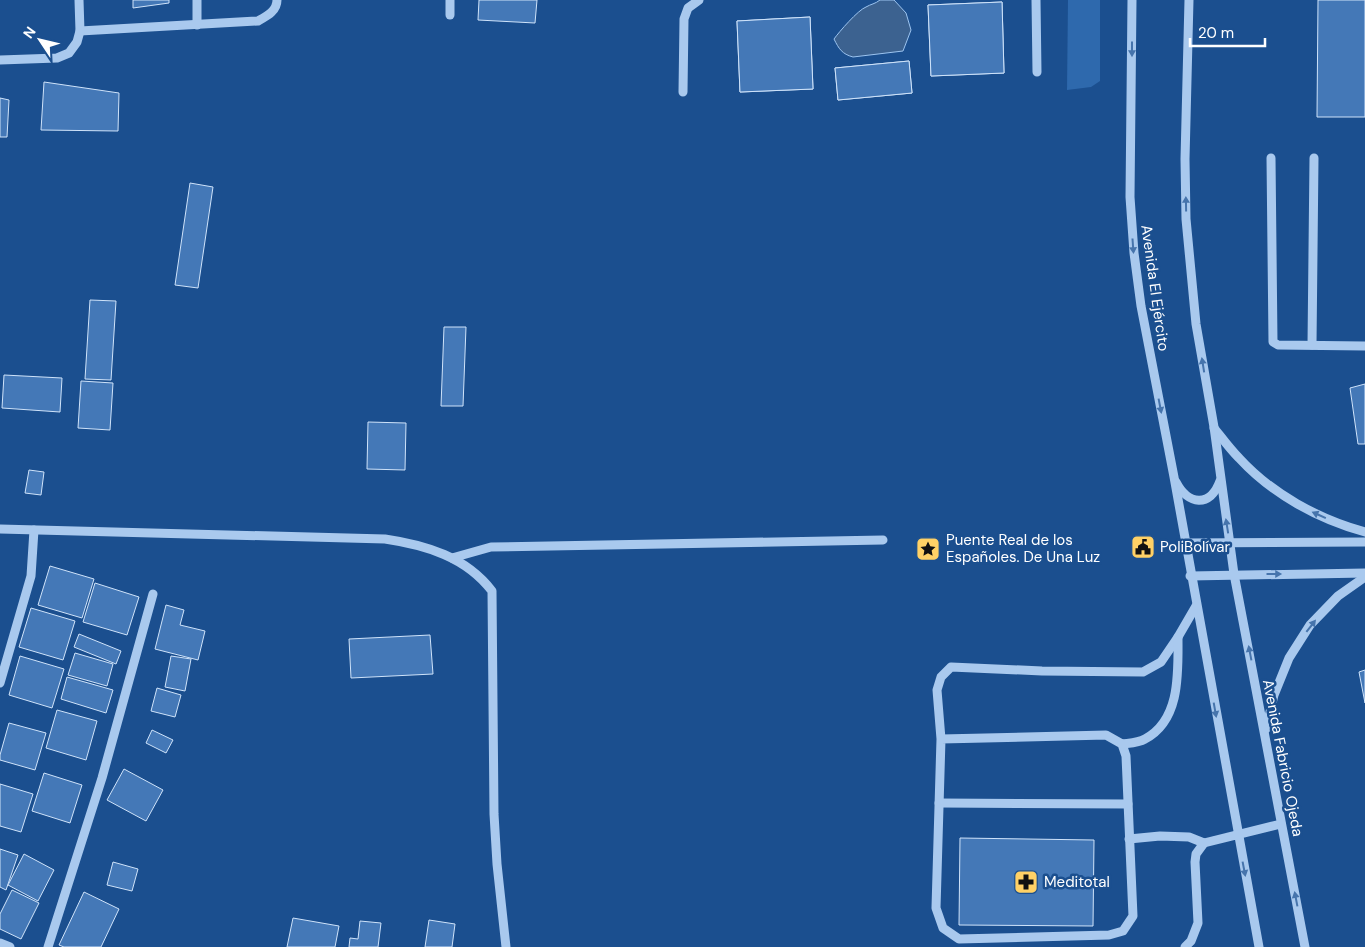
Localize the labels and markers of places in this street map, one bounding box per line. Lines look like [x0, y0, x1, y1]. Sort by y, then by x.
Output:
place label: Puente Real de los Españoles. De Una Luz [946, 530, 1100, 567]
public building icon: PoliBolívar [1130, 534, 1156, 560]
place icon: Puente Real de los Españoles. De Una Luz [915, 536, 941, 562]
place label: PoliBolívar [1160, 537, 1230, 557]
pharmacy icon: Meditotal [1013, 869, 1039, 895]
place label: Meditotal [1044, 872, 1110, 892]

